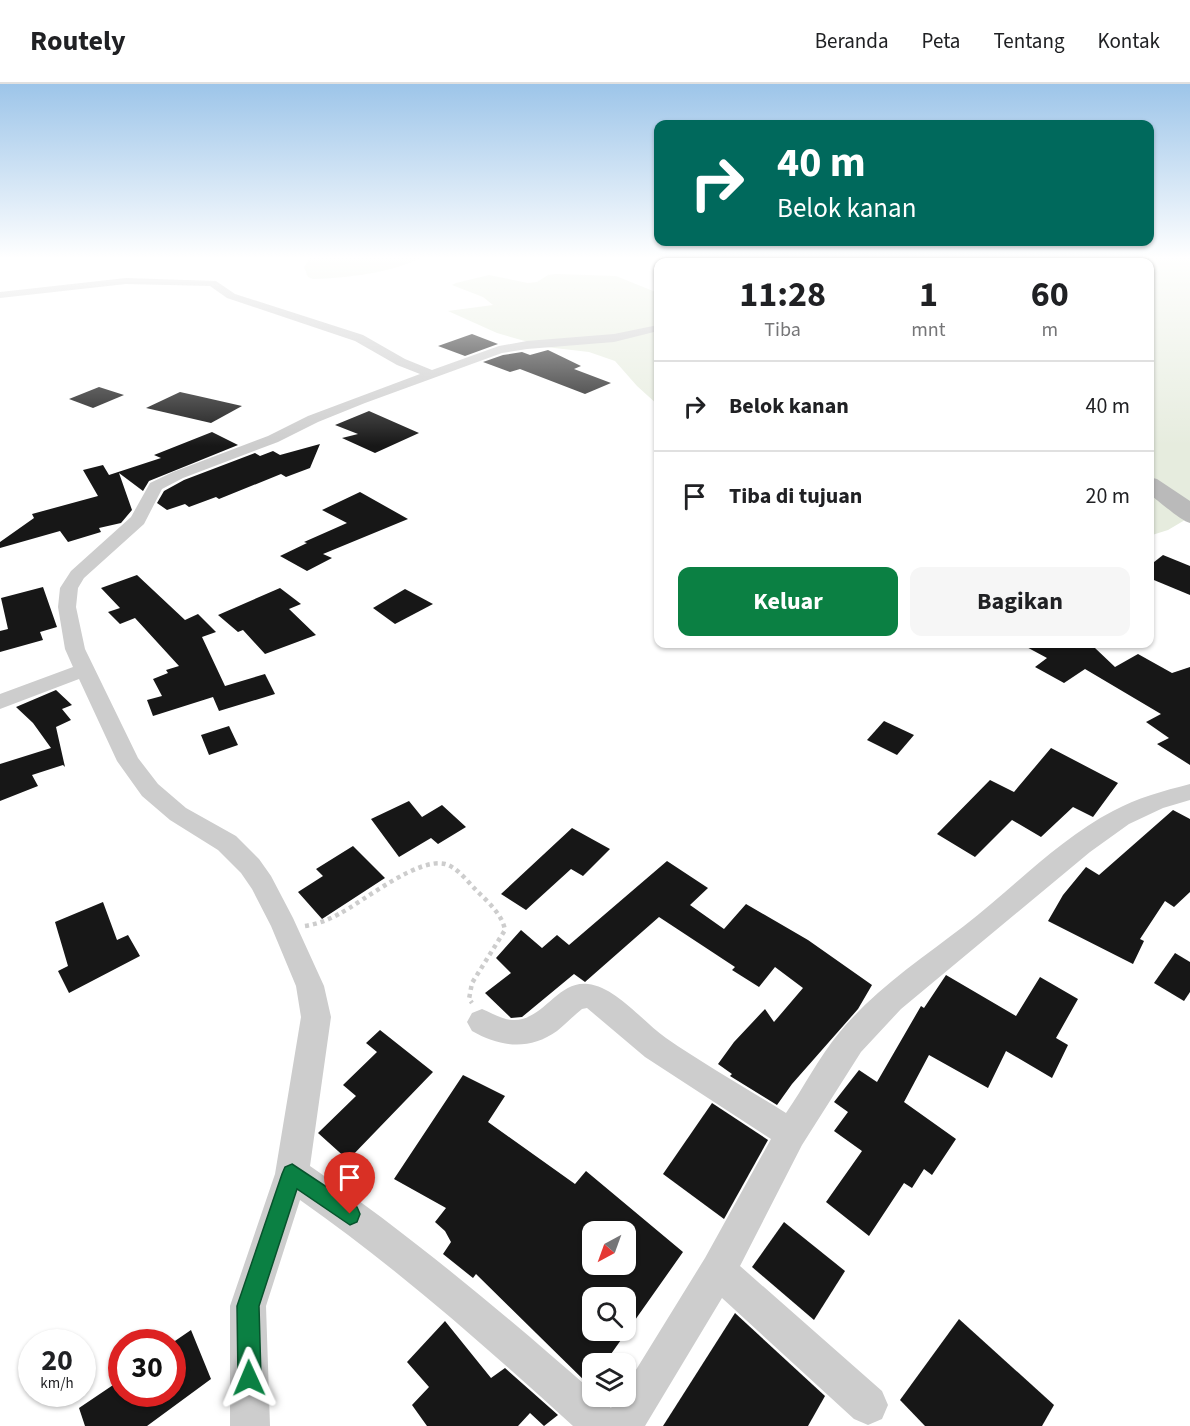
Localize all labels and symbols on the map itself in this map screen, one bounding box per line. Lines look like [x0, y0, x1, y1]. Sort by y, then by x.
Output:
pin [324, 1152, 375, 1214]
north arrow [582, 1221, 636, 1275]
speed limit sign: 30 [108, 1329, 186, 1407]
position arrow [217, 1346, 281, 1410]

